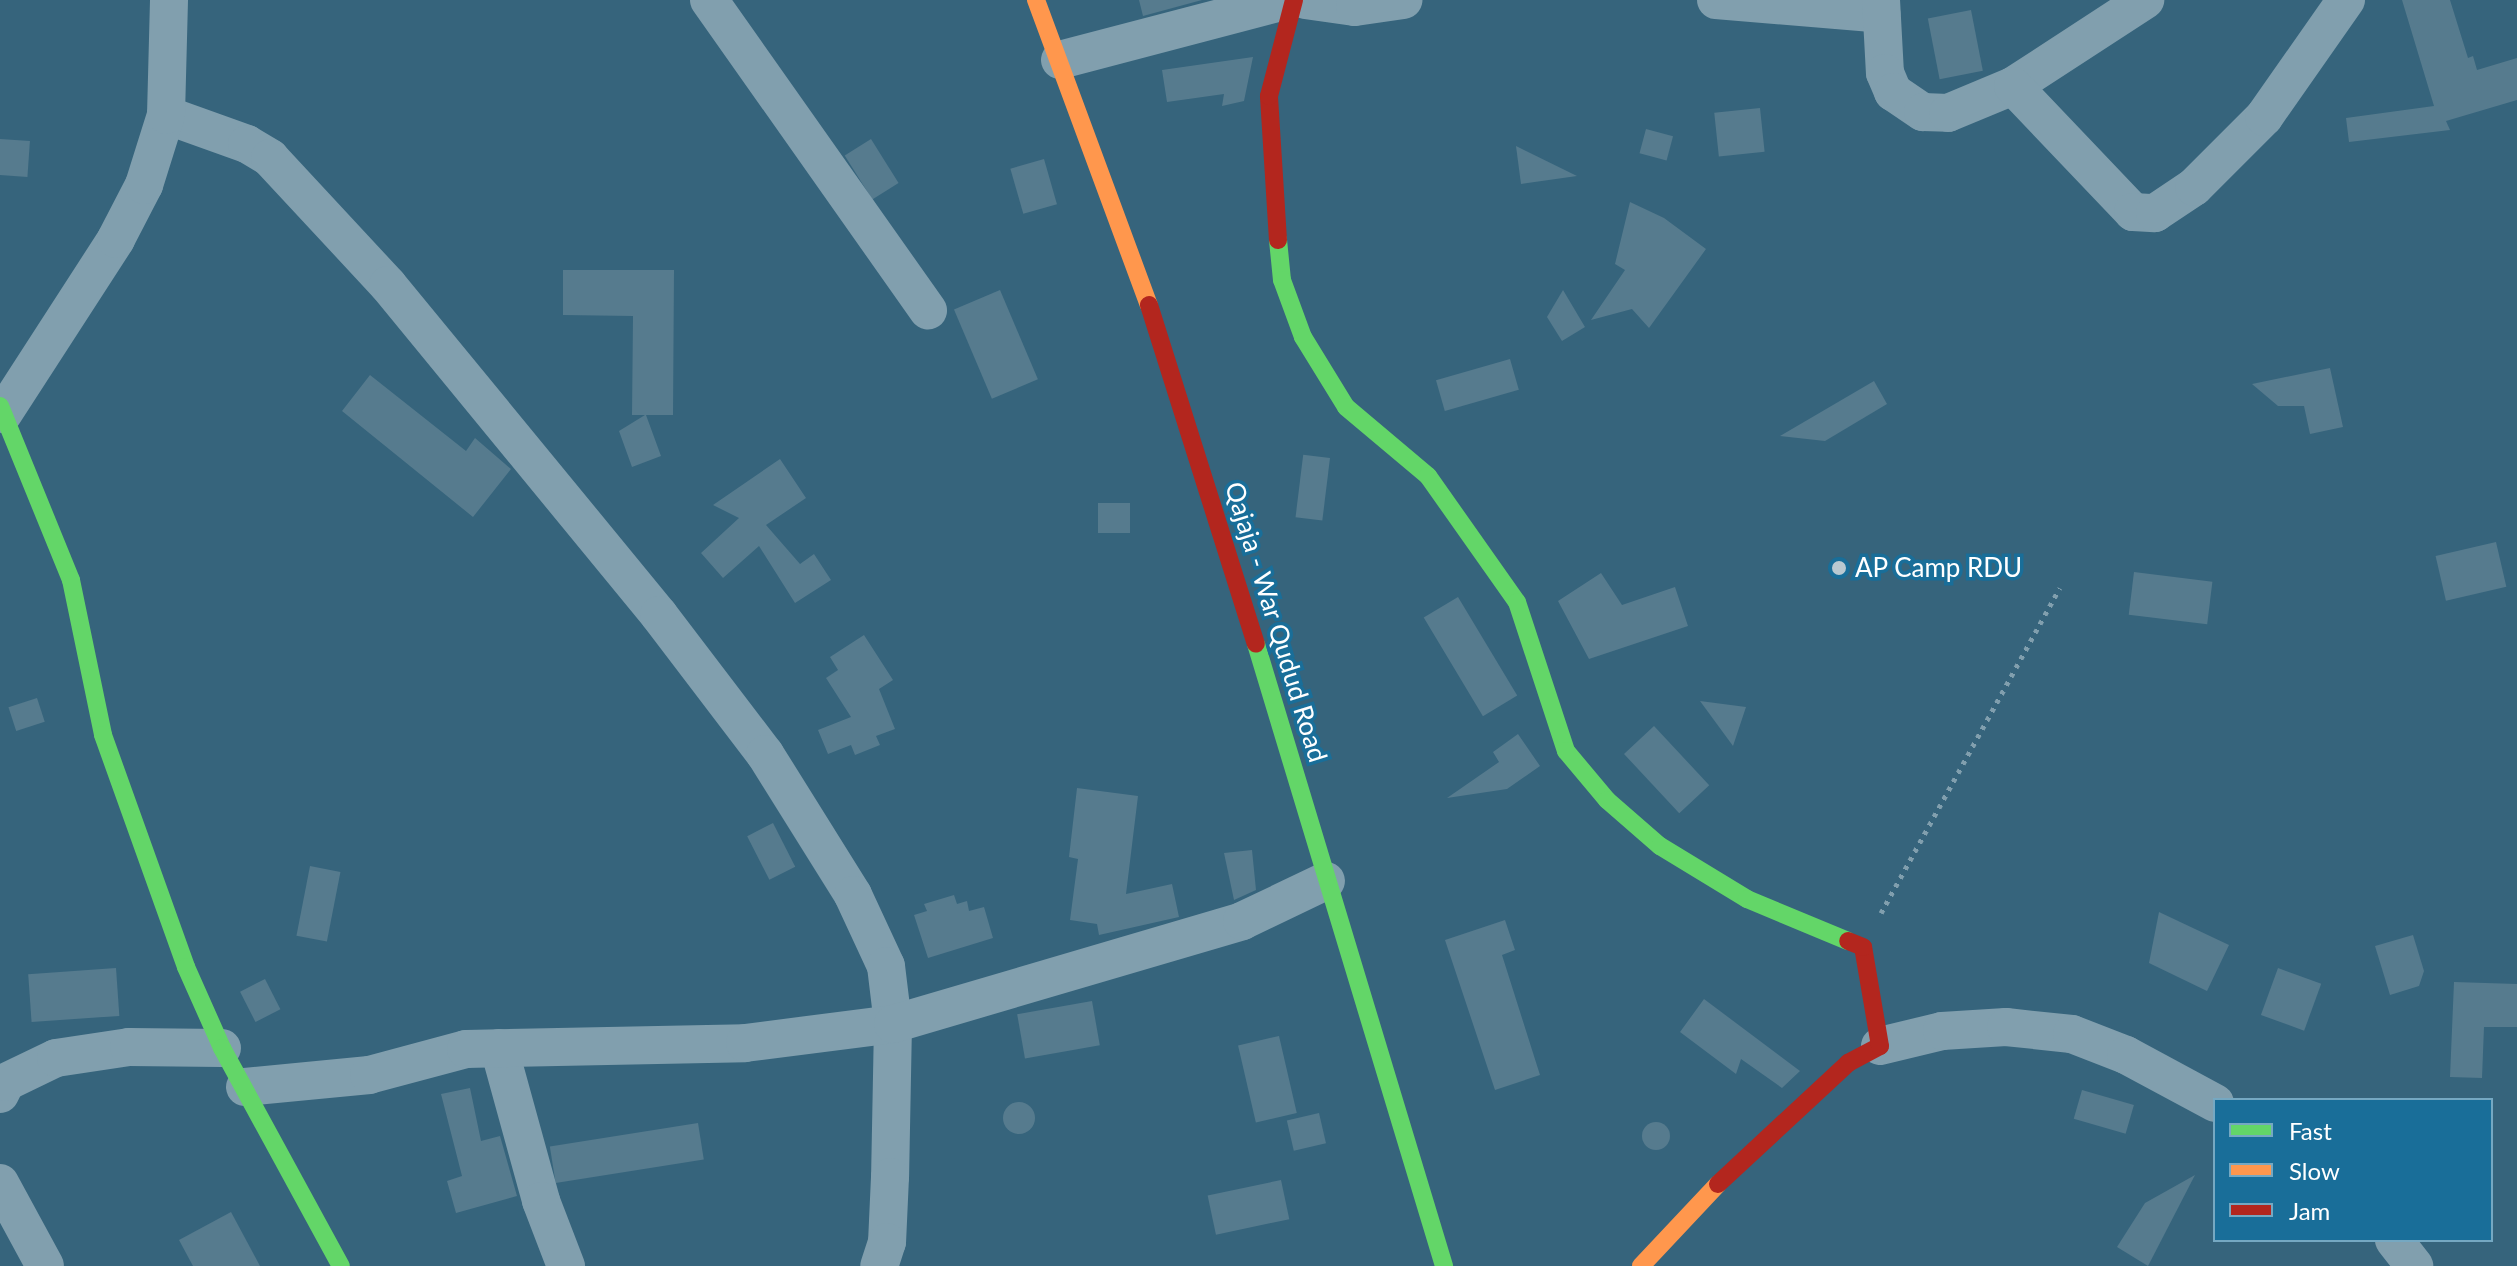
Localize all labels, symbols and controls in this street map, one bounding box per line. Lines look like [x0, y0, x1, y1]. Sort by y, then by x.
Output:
street label: Qajaja - War Qudud Road [1218, 478, 1334, 766]
place label: AP Camp RDU [1855, 552, 2023, 584]
marker: AP Camp RDU [1830, 559, 1848, 577]
legend [2213, 1098, 2493, 1242]
text: Fast [2289, 1116, 2332, 1145]
text: Slow [2289, 1156, 2340, 1185]
text: Jam [2289, 1196, 2330, 1225]

